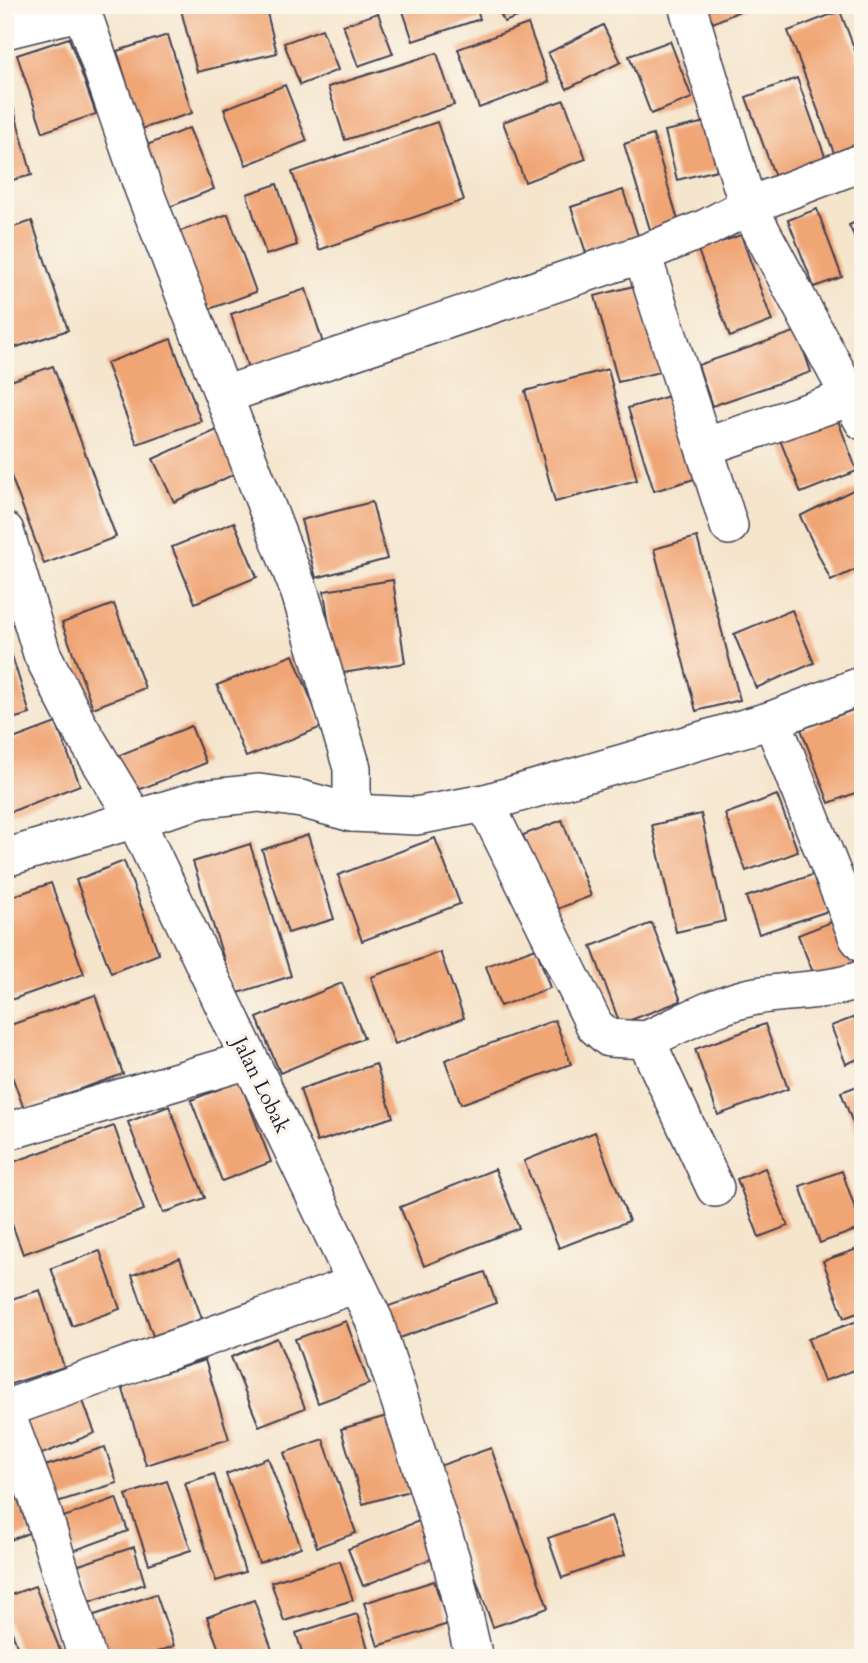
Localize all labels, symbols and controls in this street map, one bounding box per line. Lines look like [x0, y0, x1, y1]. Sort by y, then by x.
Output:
street label: Jalan Lobak [224, 1029, 297, 1139]

